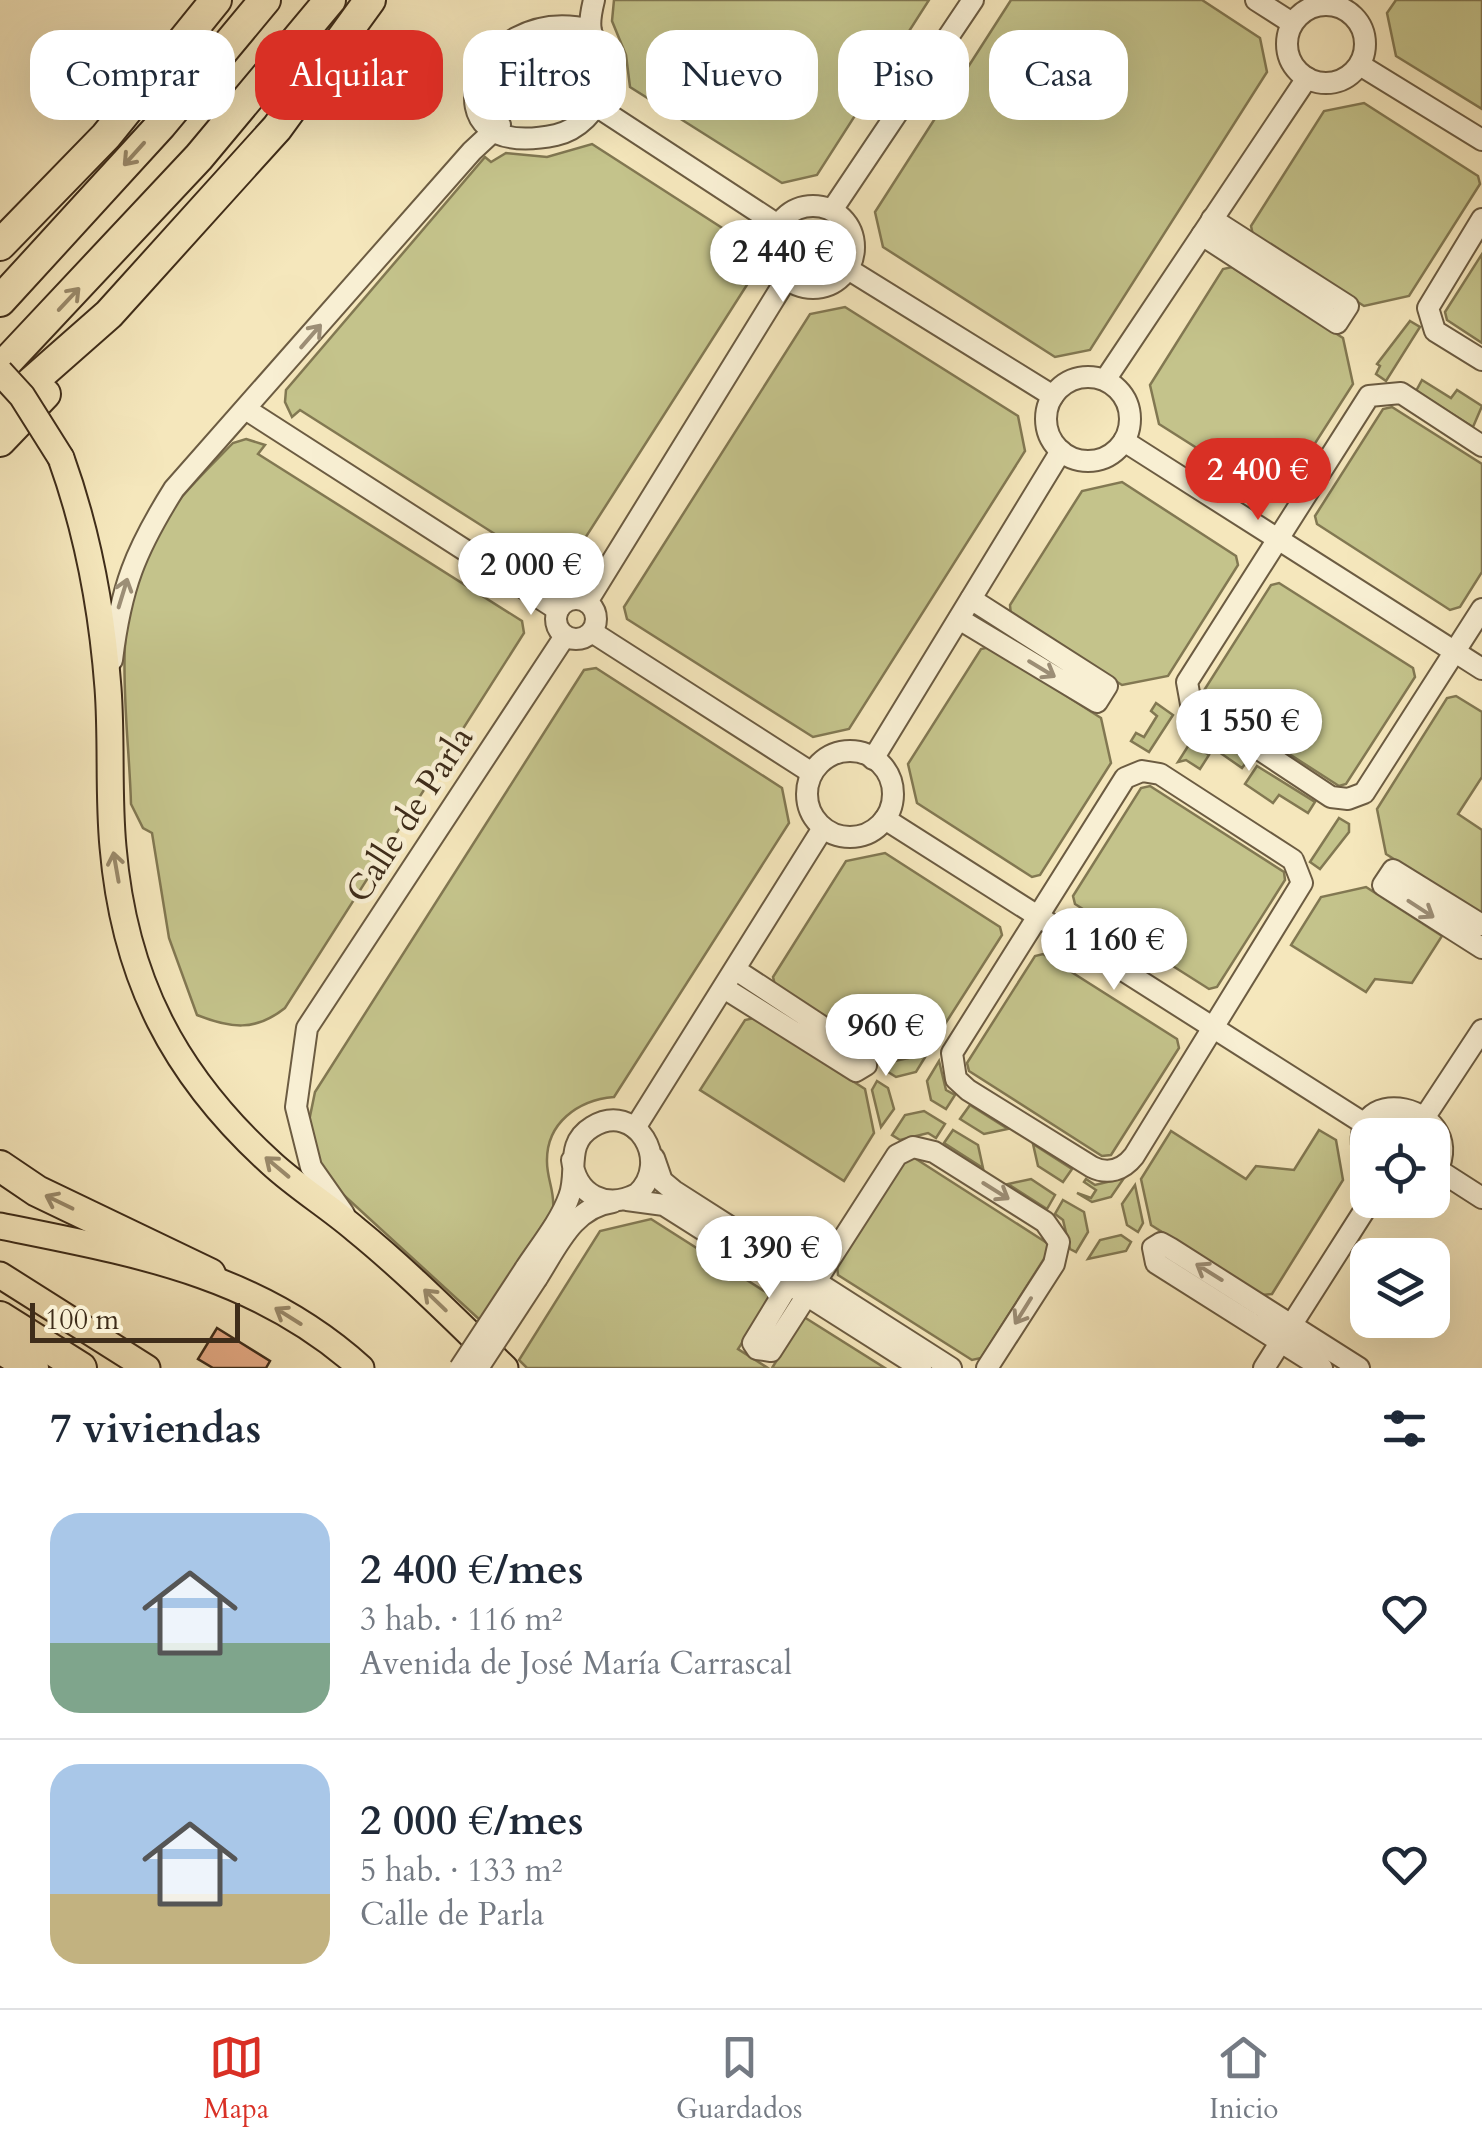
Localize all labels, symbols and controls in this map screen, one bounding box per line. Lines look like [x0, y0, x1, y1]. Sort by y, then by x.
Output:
chip: Comprar [30, 30, 235, 120]
chip: Alquilar [255, 30, 443, 120]
chip: Filtros [463, 30, 626, 120]
chip: Nuevo [646, 30, 818, 120]
chip: Piso [838, 30, 969, 120]
chip: Casa [989, 30, 1128, 120]
one-way arrow [123, 141, 146, 166]
pin: 2 440 € [691, 220, 875, 305]
text: 2 440 € [732, 230, 834, 274]
one-way arrow [57, 287, 80, 312]
one-way arrow [299, 324, 322, 349]
pin: 2 400 € [1166, 438, 1350, 523]
text: 2 400 € [1207, 448, 1309, 492]
pin: 2 000 € [439, 533, 623, 618]
text: 2 000 € [480, 543, 582, 587]
one-way arrow [115, 577, 133, 609]
one-way arrow [1027, 659, 1056, 679]
pin: 1 550 € [1157, 689, 1341, 774]
text: 1 550 € [1198, 699, 1300, 743]
street label: Calle de Parla [335, 717, 485, 912]
one-way arrow [106, 851, 125, 883]
one-way arrow [1406, 898, 1434, 919]
pin: 1 160 € [1022, 908, 1206, 993]
text: 1 160 € [1063, 918, 1165, 962]
pin: 960 € [816, 994, 956, 1079]
text: 960 € [848, 1004, 924, 1048]
map controls [1350, 1118, 1450, 1338]
button: locate [1350, 1118, 1450, 1218]
one-way arrow [265, 1157, 291, 1179]
one-way arrow [981, 1181, 1010, 1201]
one-way arrow [44, 1192, 74, 1211]
pin: 1 390 € [677, 1216, 861, 1301]
text: 1 390 € [718, 1226, 820, 1270]
button: layers [1350, 1238, 1450, 1338]
one-way arrow [1195, 1262, 1223, 1283]
one-way arrow [423, 1288, 447, 1312]
one-way arrow [1013, 1297, 1034, 1325]
scale bar [30, 1298, 240, 1342]
text: 100 m [45, 1301, 119, 1339]
one-way arrow [275, 1306, 303, 1327]
text: 7 viviendas [50, 1400, 261, 1457]
icon: filters [1377, 1401, 1432, 1456]
text: 2 400 €/mes [360, 1541, 583, 1598]
icon: home [130, 1553, 250, 1673]
icon: heart [1377, 1586, 1432, 1641]
text: 3 hab. · 116 m² [360, 1598, 563, 1642]
text: Avenida de José María Carrascal [360, 1642, 792, 1686]
text: 2 000 €/mes [360, 1792, 583, 1849]
icon: home [130, 1804, 250, 1924]
icon: heart [1377, 1837, 1432, 1892]
text: 5 hab. · 133 m² [360, 1849, 563, 1893]
text: Calle de Parla [360, 1893, 544, 1937]
tab: Mapa [204, 2030, 269, 2128]
tab: Guardados [676, 2030, 802, 2128]
tab: Inicio [1209, 2030, 1278, 2128]

